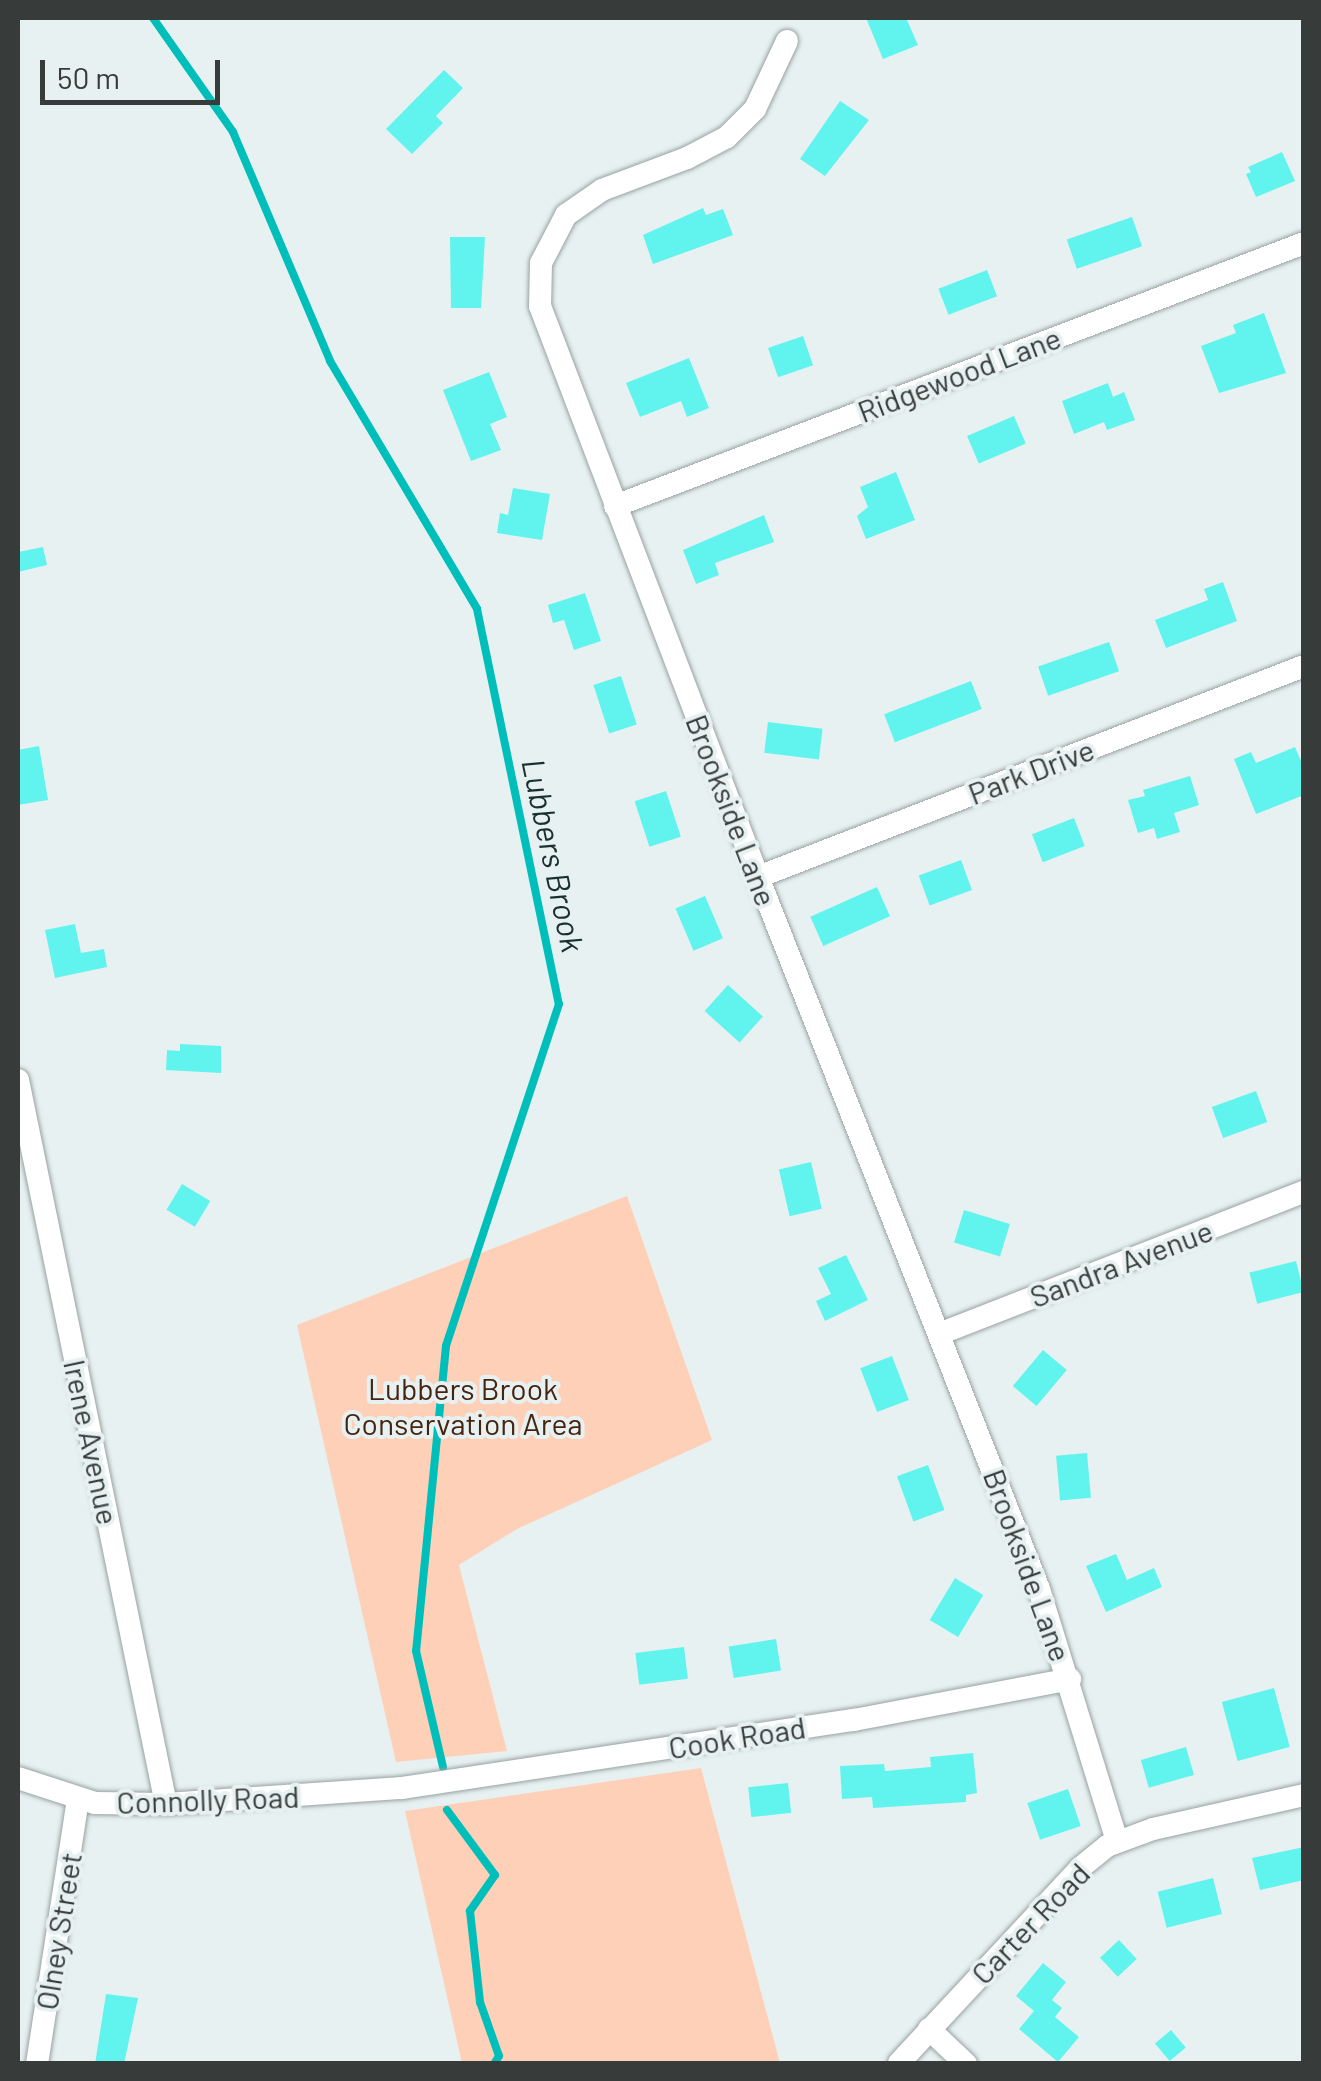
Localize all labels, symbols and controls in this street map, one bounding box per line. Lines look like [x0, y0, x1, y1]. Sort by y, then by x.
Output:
scale bar [45, 40, 225, 102]
text: 50 m [57, 59, 120, 95]
street label: Ridgewood Lane [852, 319, 1066, 429]
street label: Brookside Lane [679, 709, 785, 911]
street label: Park Drive [963, 731, 1099, 811]
water label: Lubbers Brook [515, 755, 593, 955]
street label: Sandra Avenue [1025, 1212, 1217, 1314]
street label: Irene Avenue [57, 1356, 127, 1528]
park label: Lubbers Brook Conservation Area [343, 1370, 583, 1440]
street label: Brookside Lane [977, 1464, 1079, 1666]
street label: Cook Road [666, 1708, 808, 1766]
street label: Connolly Road [116, 1778, 300, 1820]
street label: Olney Street [28, 1850, 88, 2012]
street label: Carter Road [963, 1855, 1097, 1991]

